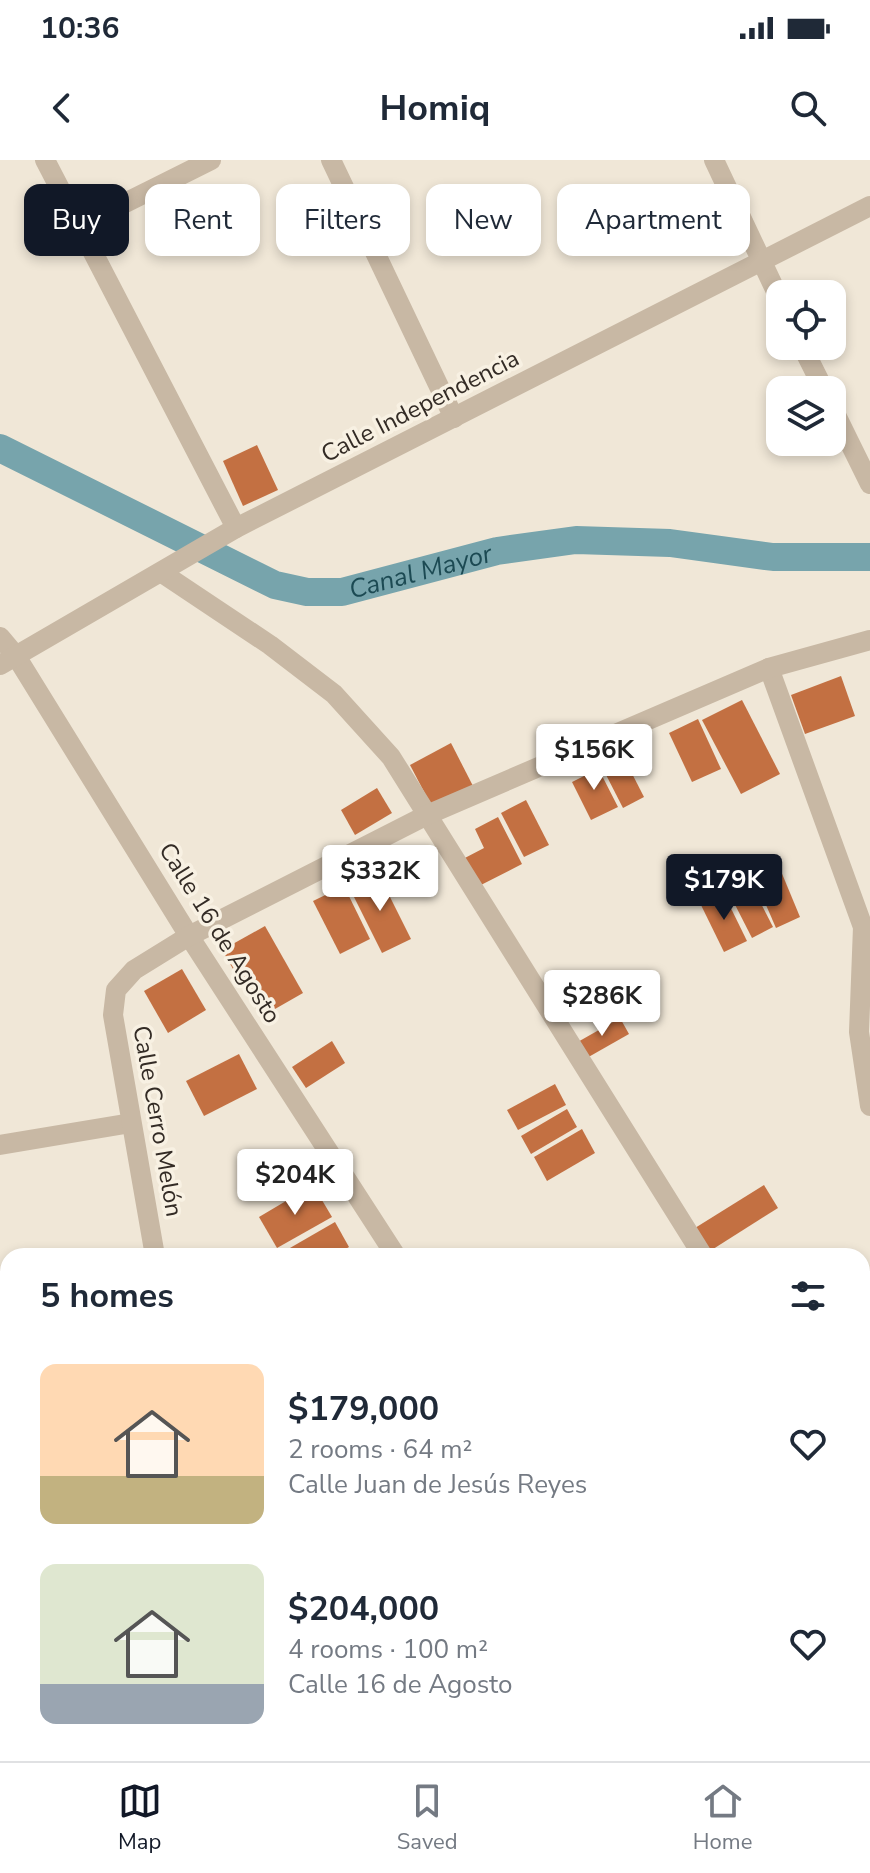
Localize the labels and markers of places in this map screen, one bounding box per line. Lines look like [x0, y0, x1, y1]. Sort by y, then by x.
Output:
pin: $156K [538, 724, 650, 792]
pin: $332K [324, 845, 436, 913]
pin: $179K [668, 854, 780, 922]
pin: $286K [546, 970, 658, 1038]
pin: $204K [239, 1149, 351, 1217]

